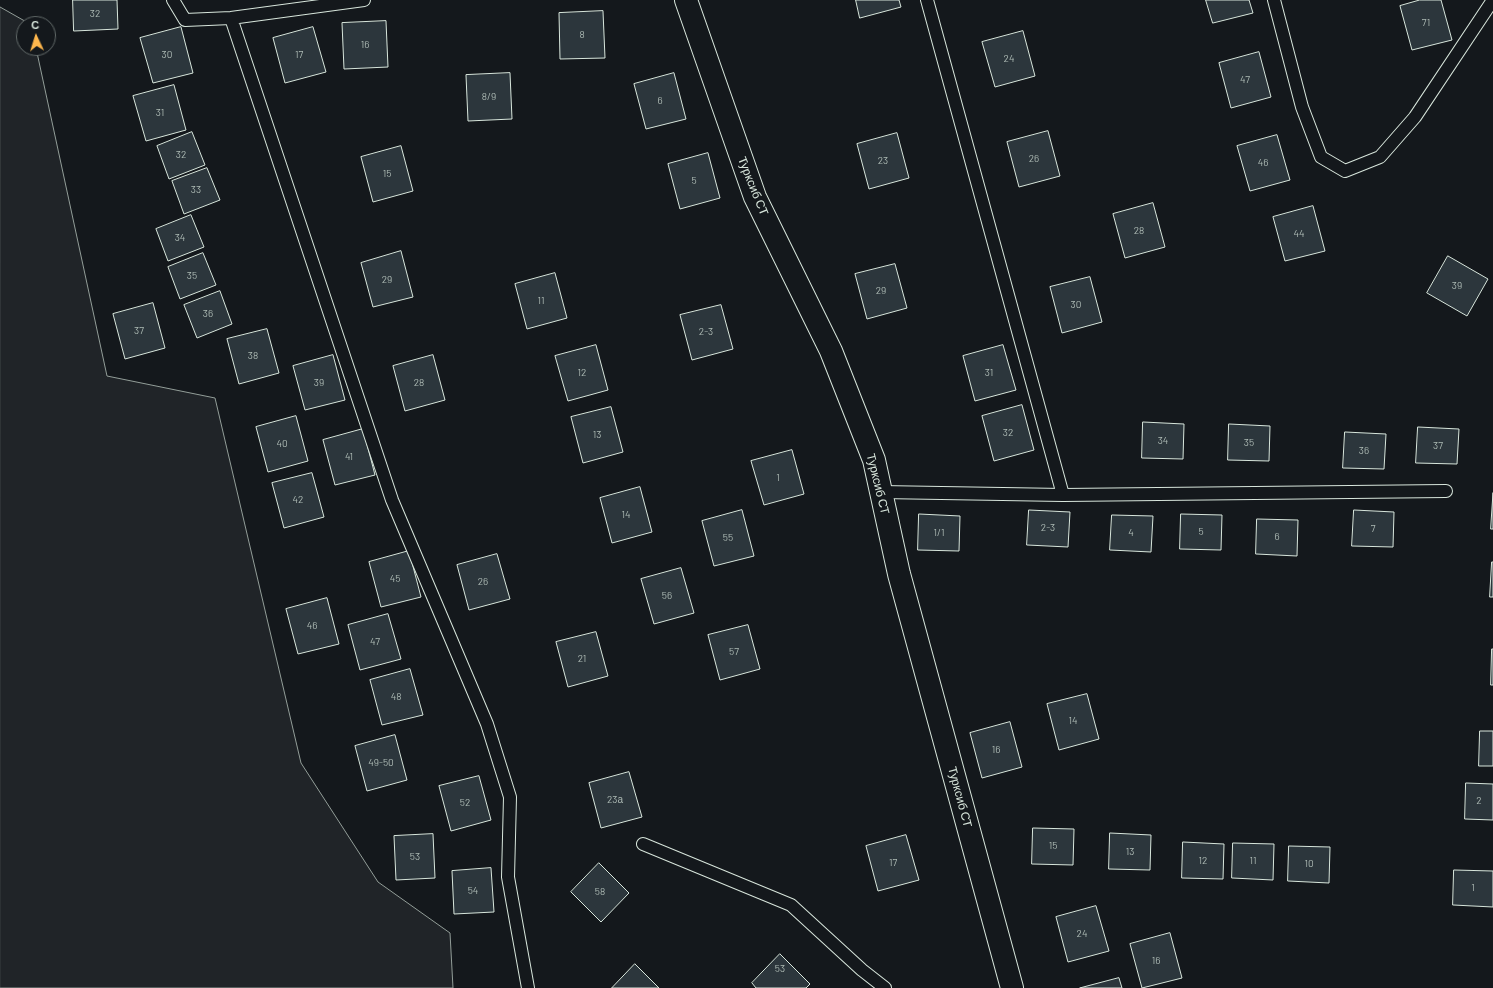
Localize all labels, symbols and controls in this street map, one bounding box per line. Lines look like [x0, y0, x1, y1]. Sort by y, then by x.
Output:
house number: 32 [90, 8, 100, 20]
north arrow [16, 16, 56, 56]
house number: 71 [1422, 17, 1430, 29]
text: С [31, 18, 40, 31]
house number: 8 [579, 29, 585, 41]
house number: 16 [361, 39, 369, 51]
house number: 30 [162, 49, 172, 61]
house number: 17 [295, 49, 303, 61]
house number: 24 [1004, 53, 1014, 65]
house number: 47 [1240, 74, 1250, 86]
house number: 8/9 [482, 91, 496, 103]
house number: 6 [657, 95, 663, 107]
house number: 31 [156, 107, 164, 119]
house number: 32 [176, 149, 186, 161]
house number: 26 [1029, 153, 1039, 165]
street label: Турксиб СТ [735, 154, 771, 218]
house number: 23 [878, 155, 888, 167]
house number: 46 [1258, 157, 1268, 169]
house number: 15 [383, 168, 391, 180]
house number: 5 [691, 175, 697, 187]
house number: 33 [191, 184, 201, 196]
house number: 28 [1134, 225, 1144, 237]
house number: 44 [1293, 228, 1305, 240]
house number: 34 [175, 232, 185, 244]
house number: 35 [187, 270, 197, 282]
house number: 29 [382, 274, 392, 286]
house number: 39 [1452, 280, 1462, 292]
house number: 29 [876, 285, 886, 297]
house number: 11 [537, 295, 545, 307]
house number: 30 [1071, 299, 1081, 311]
house number: 36 [203, 308, 213, 320]
house number: 37 [134, 325, 144, 337]
house number: 2-3 [699, 326, 713, 338]
house number: 38 [248, 350, 258, 362]
house number: 12 [578, 367, 586, 379]
house number: 31 [985, 367, 993, 379]
house number: 39 [314, 377, 324, 389]
house number: 28 [414, 377, 424, 389]
house number: 32 [1003, 427, 1013, 439]
house number: 13 [593, 429, 601, 441]
house number: 34 [1158, 435, 1168, 447]
house number: 35 [1244, 437, 1254, 449]
house number: 40 [276, 438, 288, 450]
house number: 37 [1433, 440, 1443, 452]
house number: 36 [1359, 445, 1369, 457]
house number: 41 [345, 451, 353, 463]
street label: Турксиб СТ [863, 452, 893, 516]
house number: 1 [776, 472, 780, 484]
house number: 42 [293, 494, 303, 506]
house number: 14 [621, 509, 631, 521]
house number: 2-3 [1041, 522, 1055, 534]
house number: 7 [1371, 523, 1375, 535]
house number: 5 [1198, 526, 1204, 538]
house number: 1/1 [934, 527, 944, 539]
house number: 4 [1128, 527, 1134, 539]
house number: 6 [1274, 531, 1280, 543]
house number: 55 [723, 532, 733, 544]
house number: 45 [390, 573, 400, 585]
house number: 26 [478, 576, 488, 588]
house number: 56 [662, 590, 672, 602]
house number: 46 [307, 620, 317, 632]
house number: 47 [370, 636, 380, 648]
house number: 57 [729, 646, 739, 658]
house number: 21 [578, 653, 586, 665]
house number: 48 [391, 691, 401, 703]
house number: 14 [1068, 715, 1078, 727]
house number: 16 [992, 744, 1000, 756]
house number: 49-50 [368, 757, 394, 769]
street label: Турксиб СТ [945, 765, 975, 829]
house number: 23а [607, 794, 623, 806]
house number: 2 [1476, 795, 1482, 807]
house number: 52 [460, 797, 470, 809]
house number: 15 [1049, 840, 1057, 852]
house number: 13 [1126, 846, 1134, 858]
house number: 53 [410, 851, 420, 863]
house number: 12 [1199, 855, 1207, 867]
house number: 11 [1249, 855, 1257, 867]
house number: 17 [889, 857, 897, 869]
house number: 10 [1304, 858, 1314, 870]
house number: 1 [1471, 882, 1475, 894]
house number: 54 [468, 885, 478, 897]
house number: 58 [595, 886, 605, 898]
house number: 24 [1077, 928, 1087, 940]
house number: 16 [1152, 955, 1160, 967]
house number: 53 [775, 963, 785, 975]

